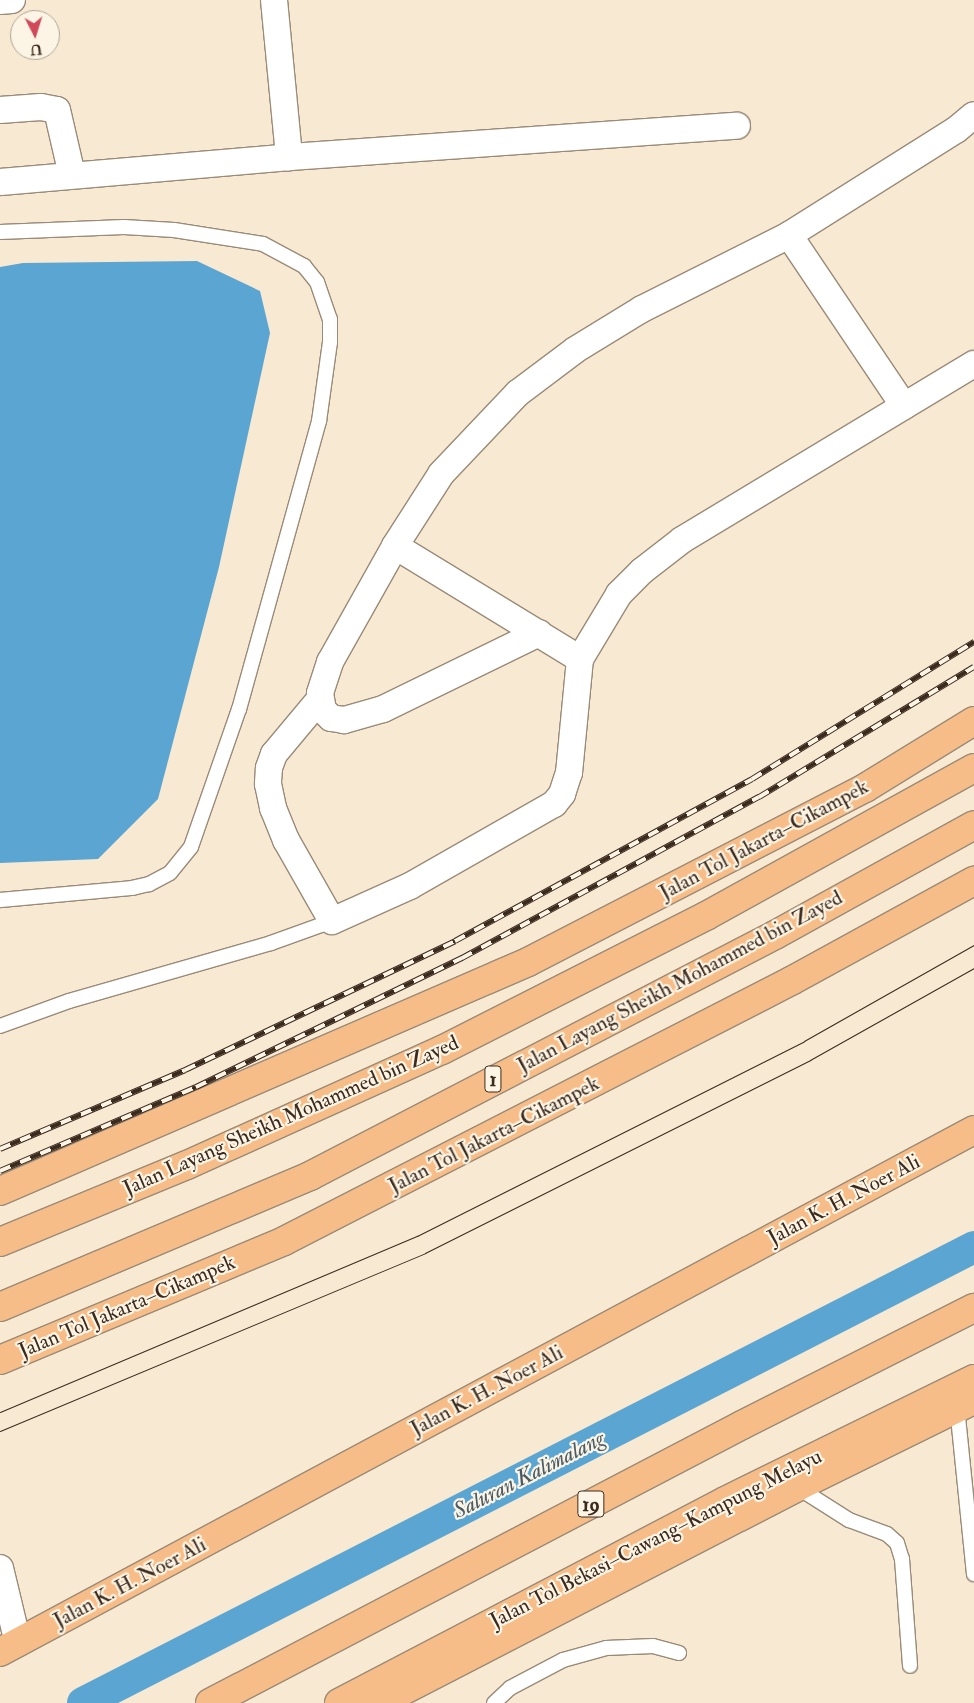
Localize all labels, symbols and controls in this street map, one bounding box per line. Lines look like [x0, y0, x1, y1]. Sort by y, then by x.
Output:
north arrow [10, 10, 60, 60]
text: U [30, 40, 43, 58]
street label: Jalan Tol Jakarta–Cikampek [655, 774, 873, 906]
street label: Jalan Layang Sheikh Mohammed bin Zayed [513, 885, 847, 1079]
street label: Jalan Layang Sheikh Mohammed bin Zayed [119, 1030, 463, 1202]
road number: 1 [484, 1062, 502, 1096]
street label: Jalan Tol Jakarta–Cikampek [385, 1071, 603, 1199]
street label: Jalan K. H. Noer Ali [763, 1149, 925, 1251]
street label: Jalan Tol Jakarta–Cikampek [15, 1250, 239, 1364]
street label: Jalan K. H. Noer Ali [406, 1340, 568, 1442]
water label: Saluran Kalimalang [449, 1425, 609, 1525]
street label: Jalan Tol Bekasi–Cawang–Kampung Melayu [486, 1444, 826, 1634]
road number: 19 [577, 1486, 605, 1522]
street label: Jalan K. H. Noer Ali [49, 1532, 211, 1634]

